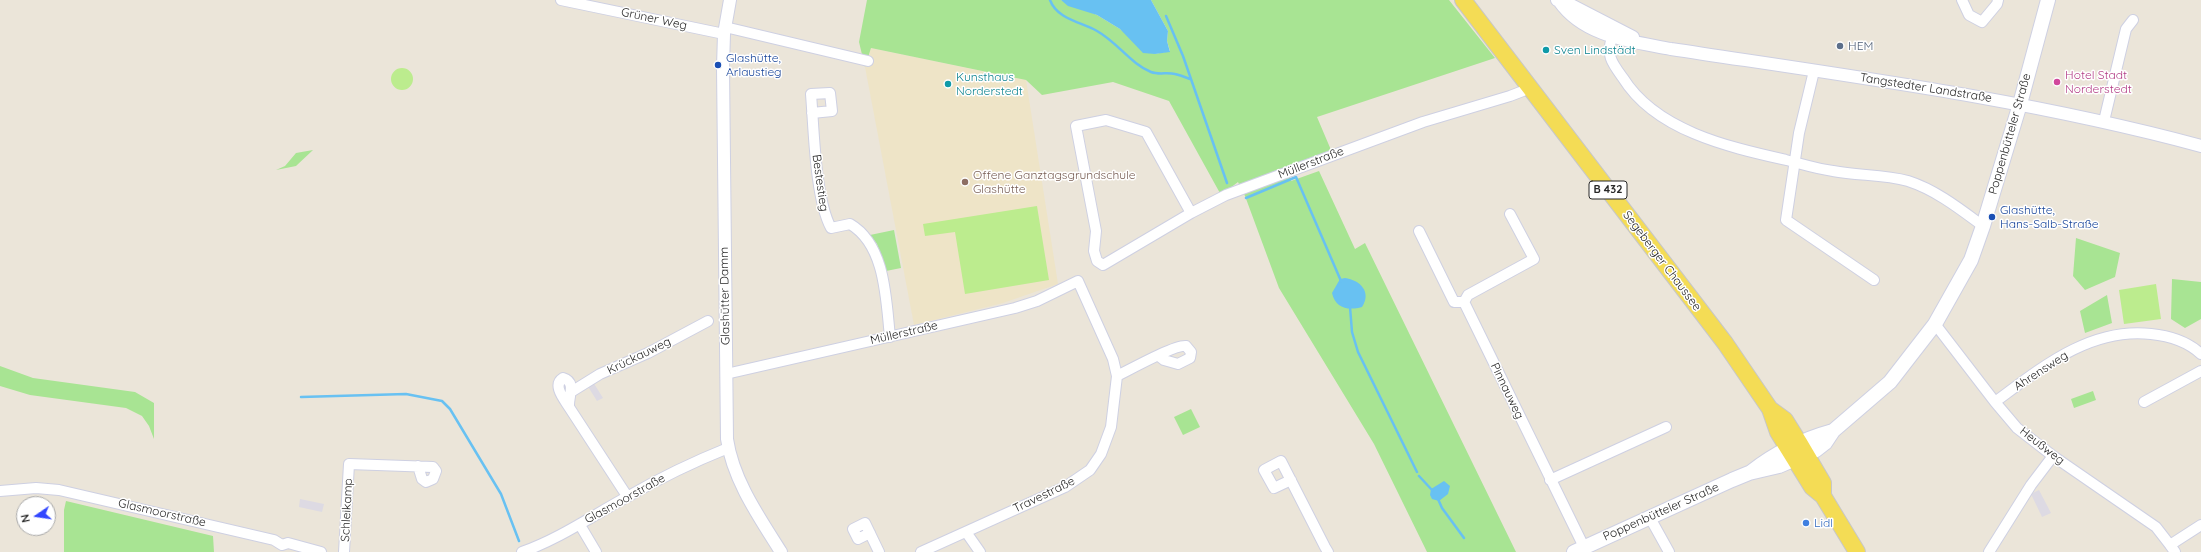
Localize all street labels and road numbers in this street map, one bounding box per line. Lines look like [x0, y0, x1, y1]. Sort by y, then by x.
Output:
street label: Grüner Weg [620, 5, 688, 33]
street label: Tangstedter Landstraße [1859, 70, 1993, 106]
street label: Poppenbütteler Straße [1986, 72, 2034, 196]
street label: Müllerstraße [1276, 144, 1346, 182]
street label: Bestestieg [809, 154, 831, 212]
road number: B 432 [1589, 181, 1627, 199]
street label: Segeberger Chaussee [1620, 208, 1704, 314]
street label: Glashütter Damm [717, 247, 733, 345]
street label: Müllerstraße [869, 318, 939, 348]
street label: Krückauweg [605, 334, 673, 378]
street label: Ahrensweg [2011, 348, 2071, 394]
street label: Pinnauweg [1487, 361, 1527, 421]
street label: Heußweg [2017, 424, 2067, 468]
street label: Glasmoorstraße [582, 471, 668, 527]
street label: Travestraße [1011, 474, 1077, 516]
street label: Schleikamp [338, 478, 356, 542]
street label: Poppenbütteler Straße [1601, 480, 1721, 544]
street label: Glasmoorstraße [117, 496, 207, 530]

